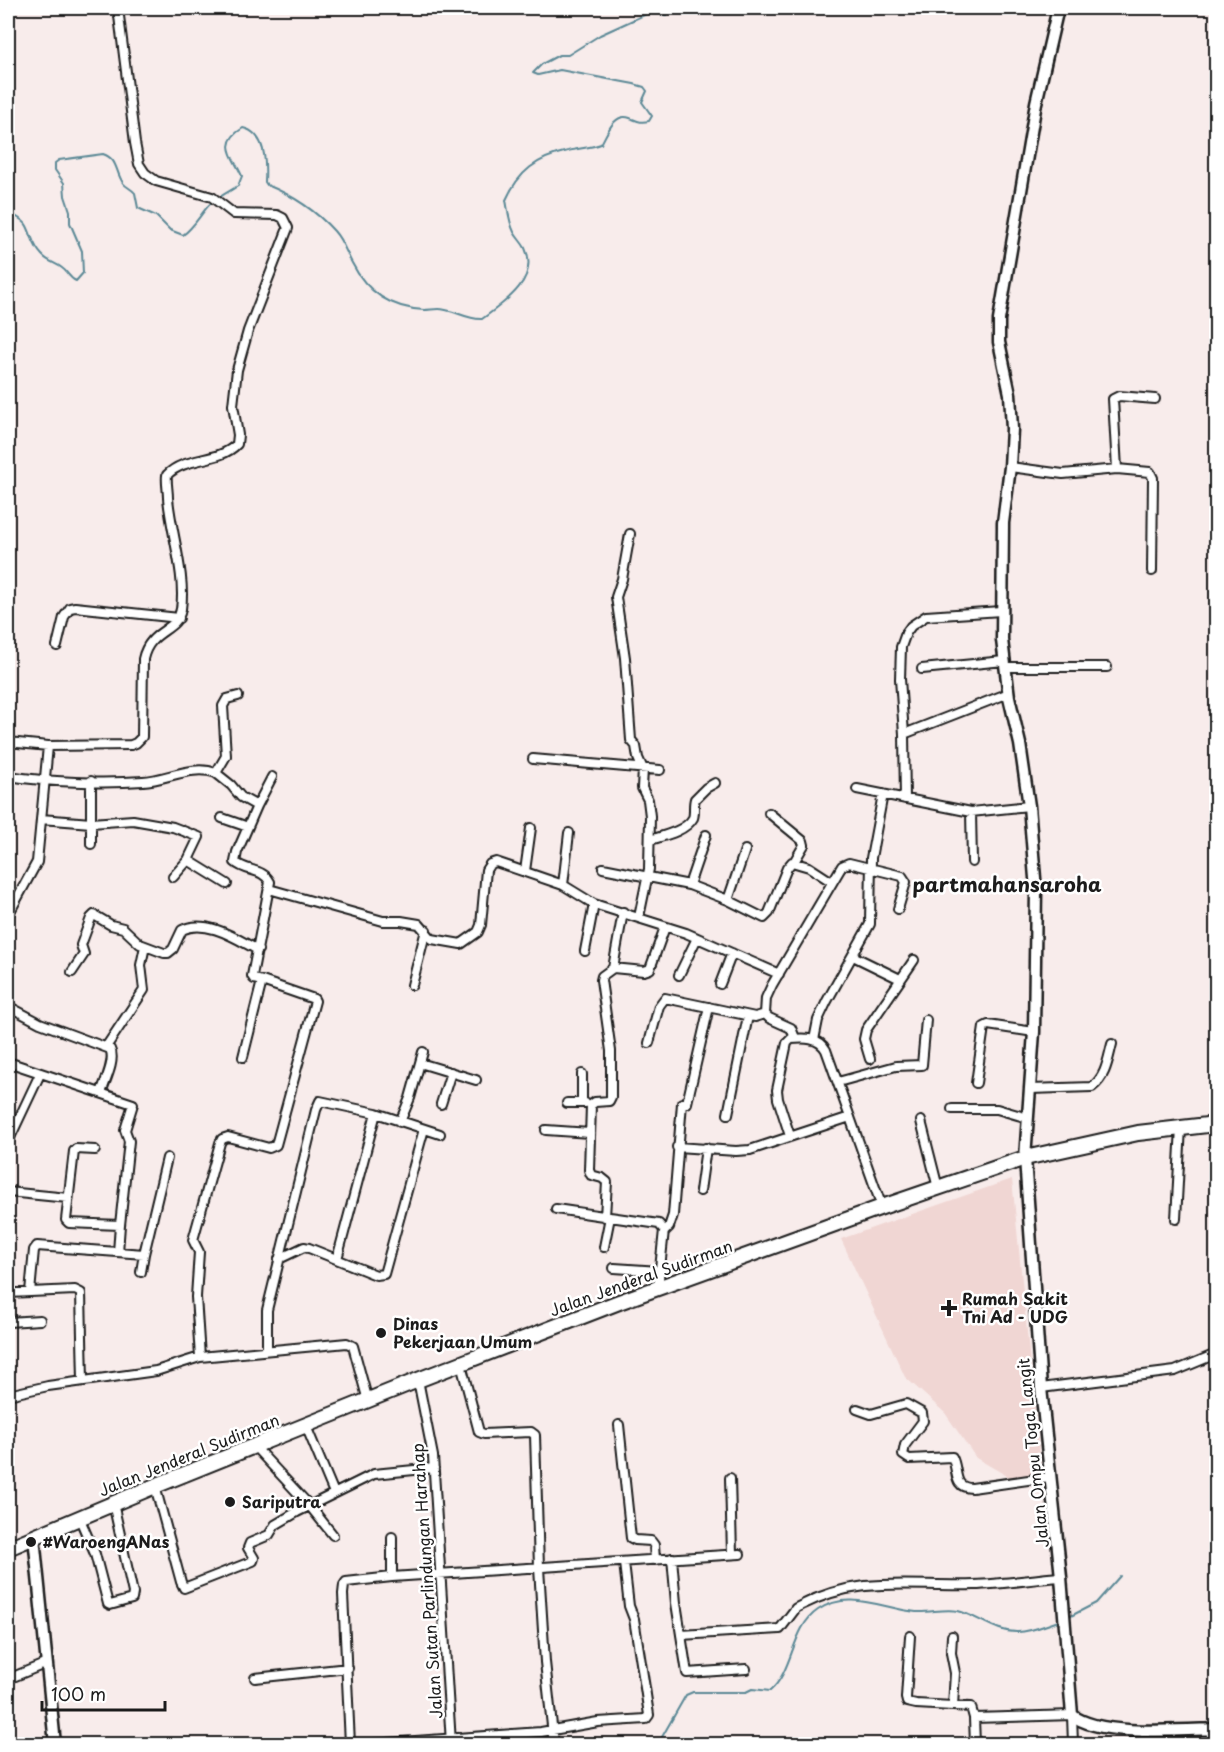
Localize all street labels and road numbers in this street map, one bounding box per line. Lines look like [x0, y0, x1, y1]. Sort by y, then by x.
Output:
street label: Jalan Jenderal Sudirman [546, 1233, 736, 1321]
street label: Jalan Ompu Toga Langit [1010, 1357, 1054, 1549]
street label: Jalan Jenderal Sudirman [95, 1407, 283, 1501]
street label: Jalan Sutan Parlindungan Harahap [404, 1443, 448, 1720]

